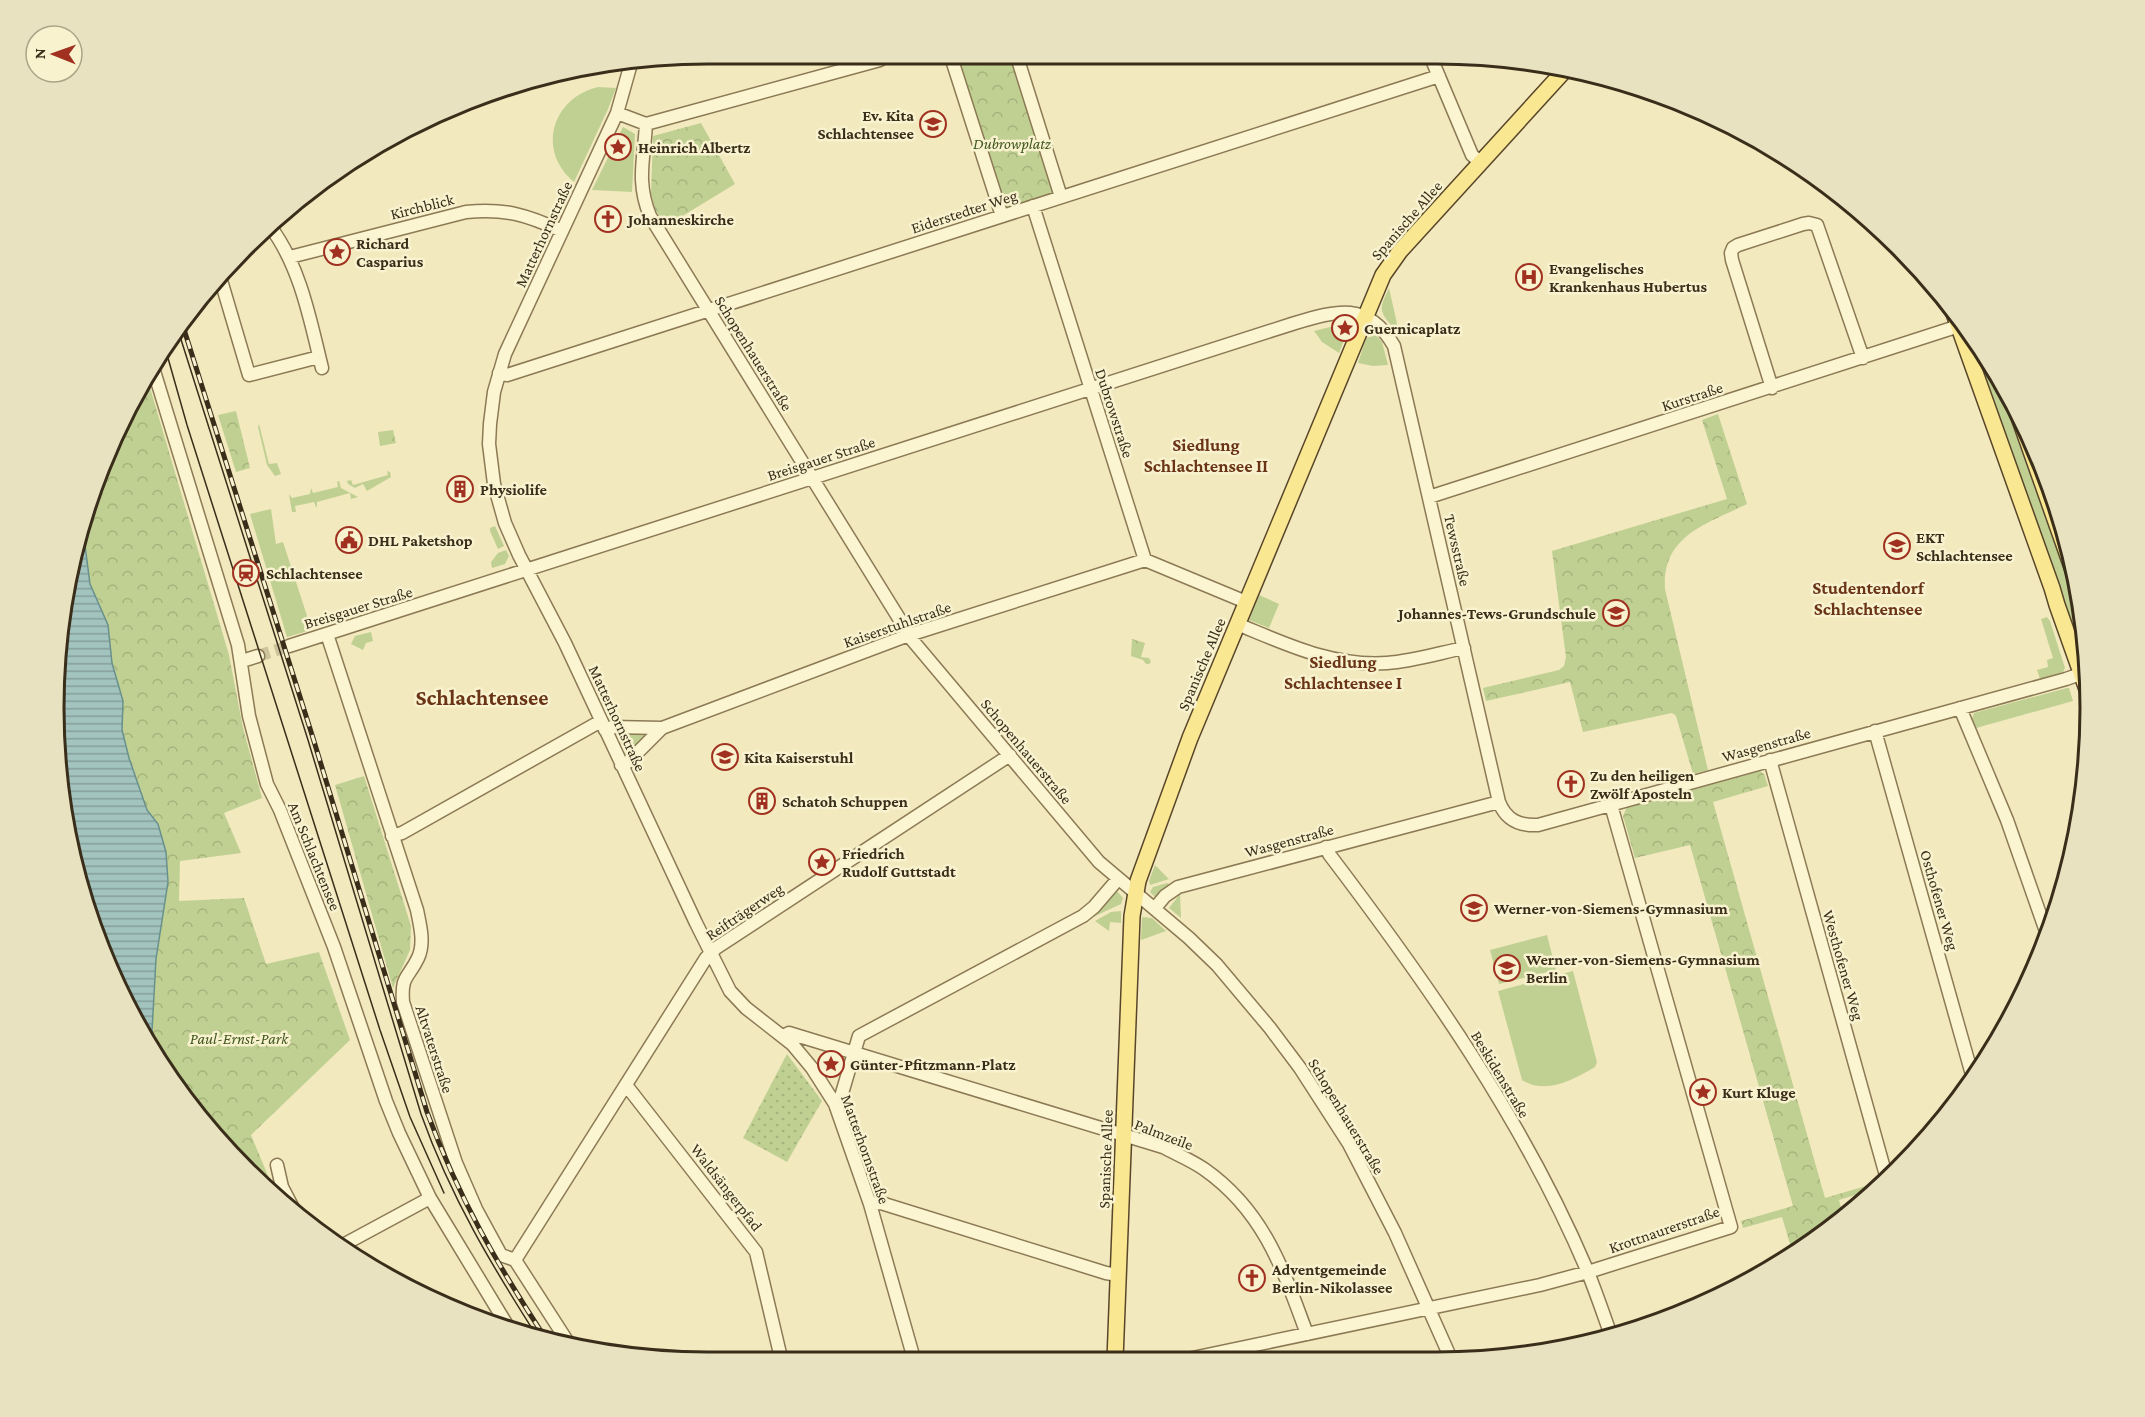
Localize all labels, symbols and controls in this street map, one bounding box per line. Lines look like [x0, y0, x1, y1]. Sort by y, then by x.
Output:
north arrow [24, 24, 84, 84]
text: N [31, 48, 48, 59]
place label: Ev. Kita Schlachtensee [817, 107, 915, 142]
school or university icon: Ev. Kita Schlachtensee [918, 109, 948, 139]
place icon: Heinrich Albertz [603, 132, 633, 162]
park label: Dubrowplatz [973, 135, 1052, 153]
place label: Heinrich Albertz [638, 139, 751, 156]
street label: Spanische Allee [1367, 177, 1446, 264]
street label: Matterhornstraße [511, 179, 575, 290]
street label: Eiderstedter Weg [909, 186, 1020, 238]
street label: Kirchblick [389, 190, 456, 223]
church icon: Johanneskirche [593, 204, 623, 234]
place label: Johanneskirche [626, 211, 734, 228]
place label: Richard Casparius [356, 235, 424, 270]
place icon: Richard Casparius [322, 237, 352, 267]
place label: Evangelisches Krankenhaus Hubertus [1549, 260, 1708, 295]
hospital icon: Evangelisches Krankenhaus Hubertus [1514, 262, 1544, 292]
street label: Schopenhauerstraße [711, 293, 796, 414]
place icon: Guernicaplatz [1330, 313, 1360, 343]
place label: Guernicaplatz [1364, 320, 1461, 337]
street label: Dubrowstraße [1092, 367, 1137, 460]
street label: Kurstraße [1659, 379, 1725, 414]
street label: Breisgauer Straße [765, 433, 878, 485]
district label: Siedlung Schlachtensee II [1144, 435, 1268, 476]
building icon: Physiolife [445, 474, 475, 504]
place label: Physiolife [480, 481, 547, 498]
street label: Tewsstraße [1441, 512, 1474, 588]
public building icon: DHL Paketshop [334, 525, 364, 555]
place label: EKT Schlachtensee [1916, 529, 2013, 564]
school or university icon: EKT Schlachtensee [1882, 531, 1912, 561]
place label: DHL Paketshop [368, 532, 473, 549]
station icon: Schlachtensee [231, 558, 261, 588]
place label: Schlachtensee [266, 565, 363, 582]
district label: Studentendorf Schlachtensee [1812, 578, 1925, 619]
street label: Breisgauer Straße [302, 583, 415, 633]
street label: Kaiserstuhlstraße [841, 598, 953, 651]
school or university icon: Johannes-Tews-Grundschule [1601, 598, 1631, 628]
place label: Johannes-Tews-Grundschule [1396, 605, 1597, 622]
street label: Spanische Allee [1174, 615, 1230, 714]
district label: Siedlung Schlachtensee I [1284, 652, 1402, 693]
street label: Matterhornstraße [586, 663, 650, 774]
district label: Schlachtensee [416, 685, 548, 710]
street label: Schopenhauerstraße [977, 695, 1076, 808]
street label: Wasgenstraße [1720, 724, 1813, 766]
school or university icon: Kita Kaiserstuhl [710, 742, 740, 772]
place label: Kita Kaiserstuhl [744, 749, 854, 766]
place label: Zu den heiligen Zwölf Aposteln [1590, 767, 1694, 802]
church icon: Zu den heiligen Zwölf Aposteln [1556, 769, 1586, 799]
building icon: Schatoh Schuppen [747, 786, 777, 816]
place label: Schatoh Schuppen [782, 793, 908, 810]
street label: Am Schlachtensee [285, 799, 344, 913]
street label: Wasgenstraße [1243, 820, 1336, 861]
place label: Friedrich Rudolf Guttstadt [842, 845, 956, 880]
place icon: Friedrich Rudolf Guttstadt [807, 847, 837, 877]
street label: Osthofener Weg [1916, 848, 1962, 953]
street label: Reifträgerweg [702, 879, 787, 944]
school or university icon: Werner-von-Siemens-Gymnasium [1459, 893, 1489, 923]
place label: Werner-von-Siemens-Gymnasium [1493, 900, 1728, 917]
street label: Westhofener Weg [1819, 908, 1867, 1023]
place label: Werner-von-Siemens-Gymnasium Berlin [1525, 951, 1760, 986]
school or university icon: Werner-von-Siemens-Gymnasium Berlin [1492, 953, 1522, 983]
street label: Altvaterstraße [412, 1003, 457, 1095]
street label: Beskidenstraße [1468, 1028, 1533, 1121]
park label: Paul-Ernst-Park [190, 1030, 289, 1047]
place icon: Günter-Pfitzmann-Platz [816, 1049, 846, 1079]
street label: Schopenhauerstraße [1304, 1055, 1388, 1178]
place label: Günter-Pfitzmann-Platz [850, 1056, 1016, 1073]
place icon: Kurt Kluge [1688, 1077, 1718, 1107]
place label: Kurt Kluge [1722, 1084, 1796, 1101]
street label: Matterhornstraße [838, 1092, 893, 1206]
street label: Spanische Allee [1095, 1109, 1117, 1209]
street label: Palmzeile [1132, 1116, 1196, 1153]
street label: Waldsängerpfad [687, 1140, 766, 1235]
street label: Krottnaurerstraße [1607, 1203, 1722, 1256]
place label: Adventgemeinde Berlin-Nikolassee [1271, 1261, 1393, 1296]
church icon: Adventgemeinde Berlin-Nikolassee [1237, 1263, 1267, 1293]

